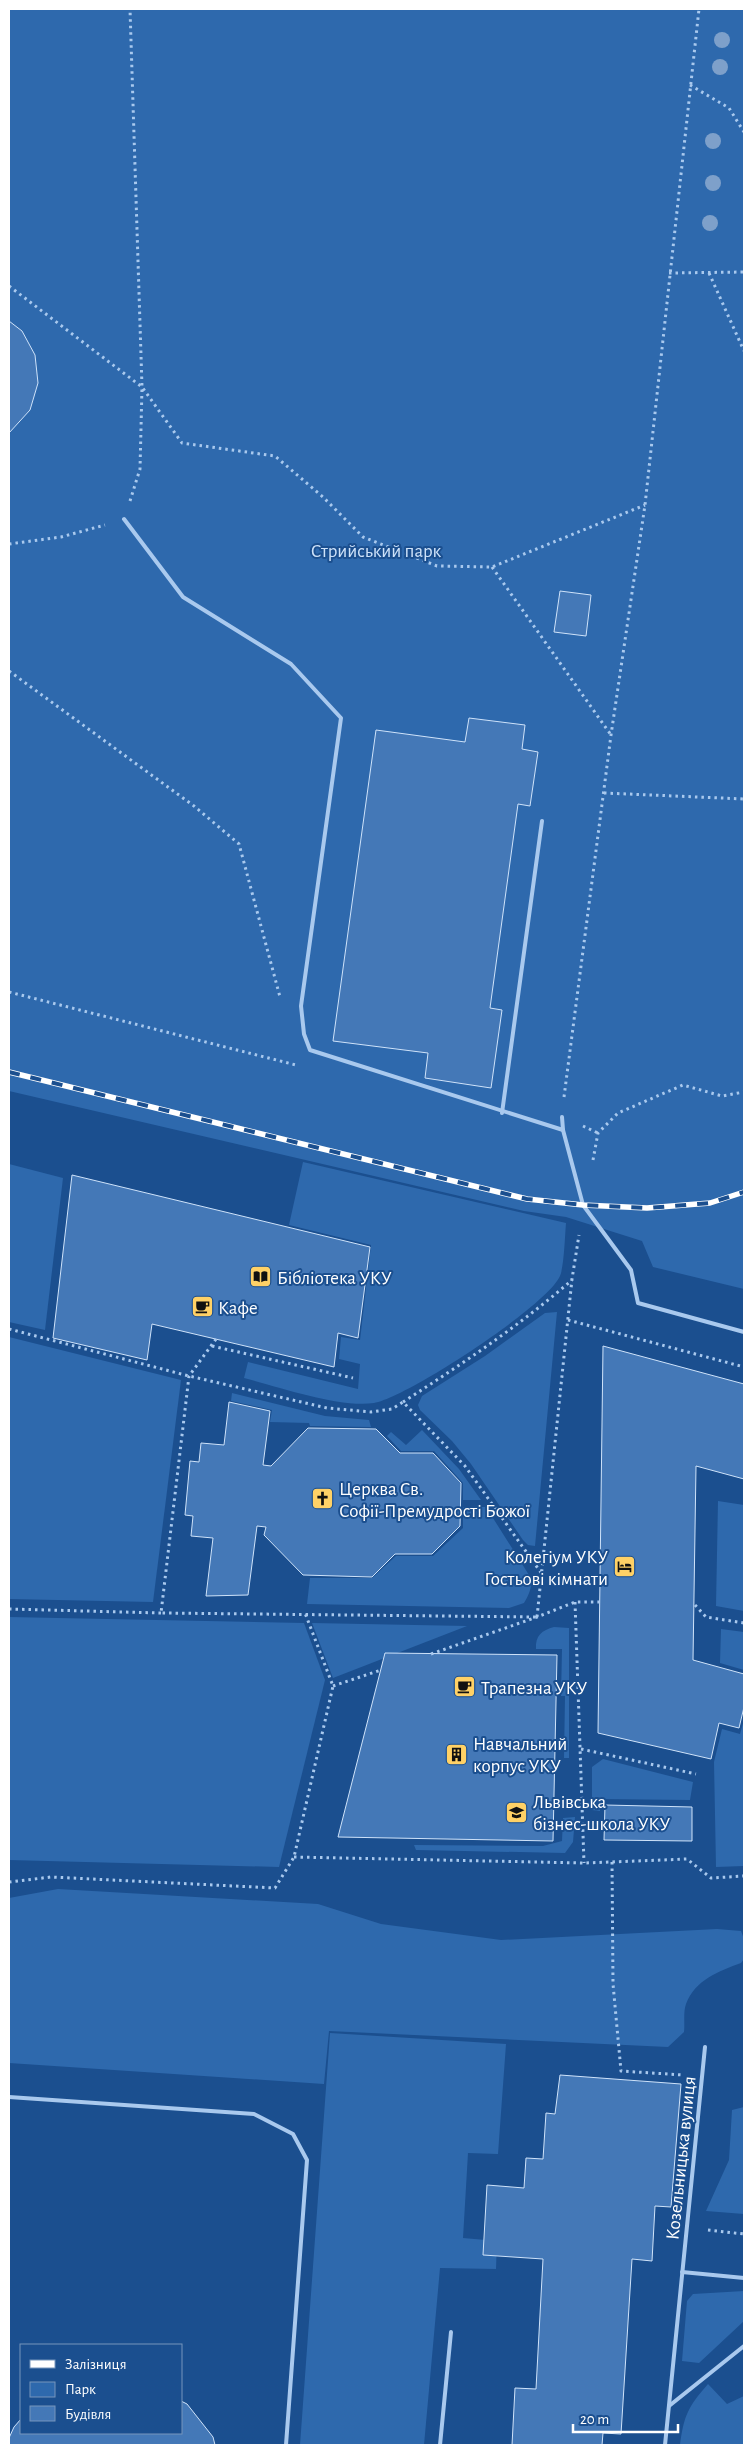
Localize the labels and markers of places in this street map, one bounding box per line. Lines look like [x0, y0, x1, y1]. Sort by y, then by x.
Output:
library icon: Бібліотека УКУ [249, 1265, 273, 1289]
place label: Бібліотека УКУ [277, 1269, 392, 1288]
cafe icon: Кафе [190, 1295, 214, 1319]
place label: Кафе [218, 1299, 258, 1318]
place label: Церква Св. Софії-Премудрості Божої [339, 1480, 531, 1521]
church icon: Церква Св. Софії-Премудрості Божої [311, 1487, 335, 1511]
place label: Колегіум УКУ Гостьові кімнати [484, 1548, 608, 1589]
hotel icon: Колегіум УКУ Гостьові кімнати [612, 1555, 636, 1579]
cafe icon: Трапезна УКУ [453, 1675, 477, 1699]
place label: Трапезна УКУ [481, 1679, 588, 1698]
place label: Навчальний корпус УКУ [473, 1735, 567, 1776]
building icon: Навчальний корпус УКУ [445, 1742, 469, 1766]
place label: Львівська бізнес-школа УКУ [533, 1793, 670, 1834]
school or university icon: Львівська бізнес-школа УКУ [505, 1800, 529, 1824]

